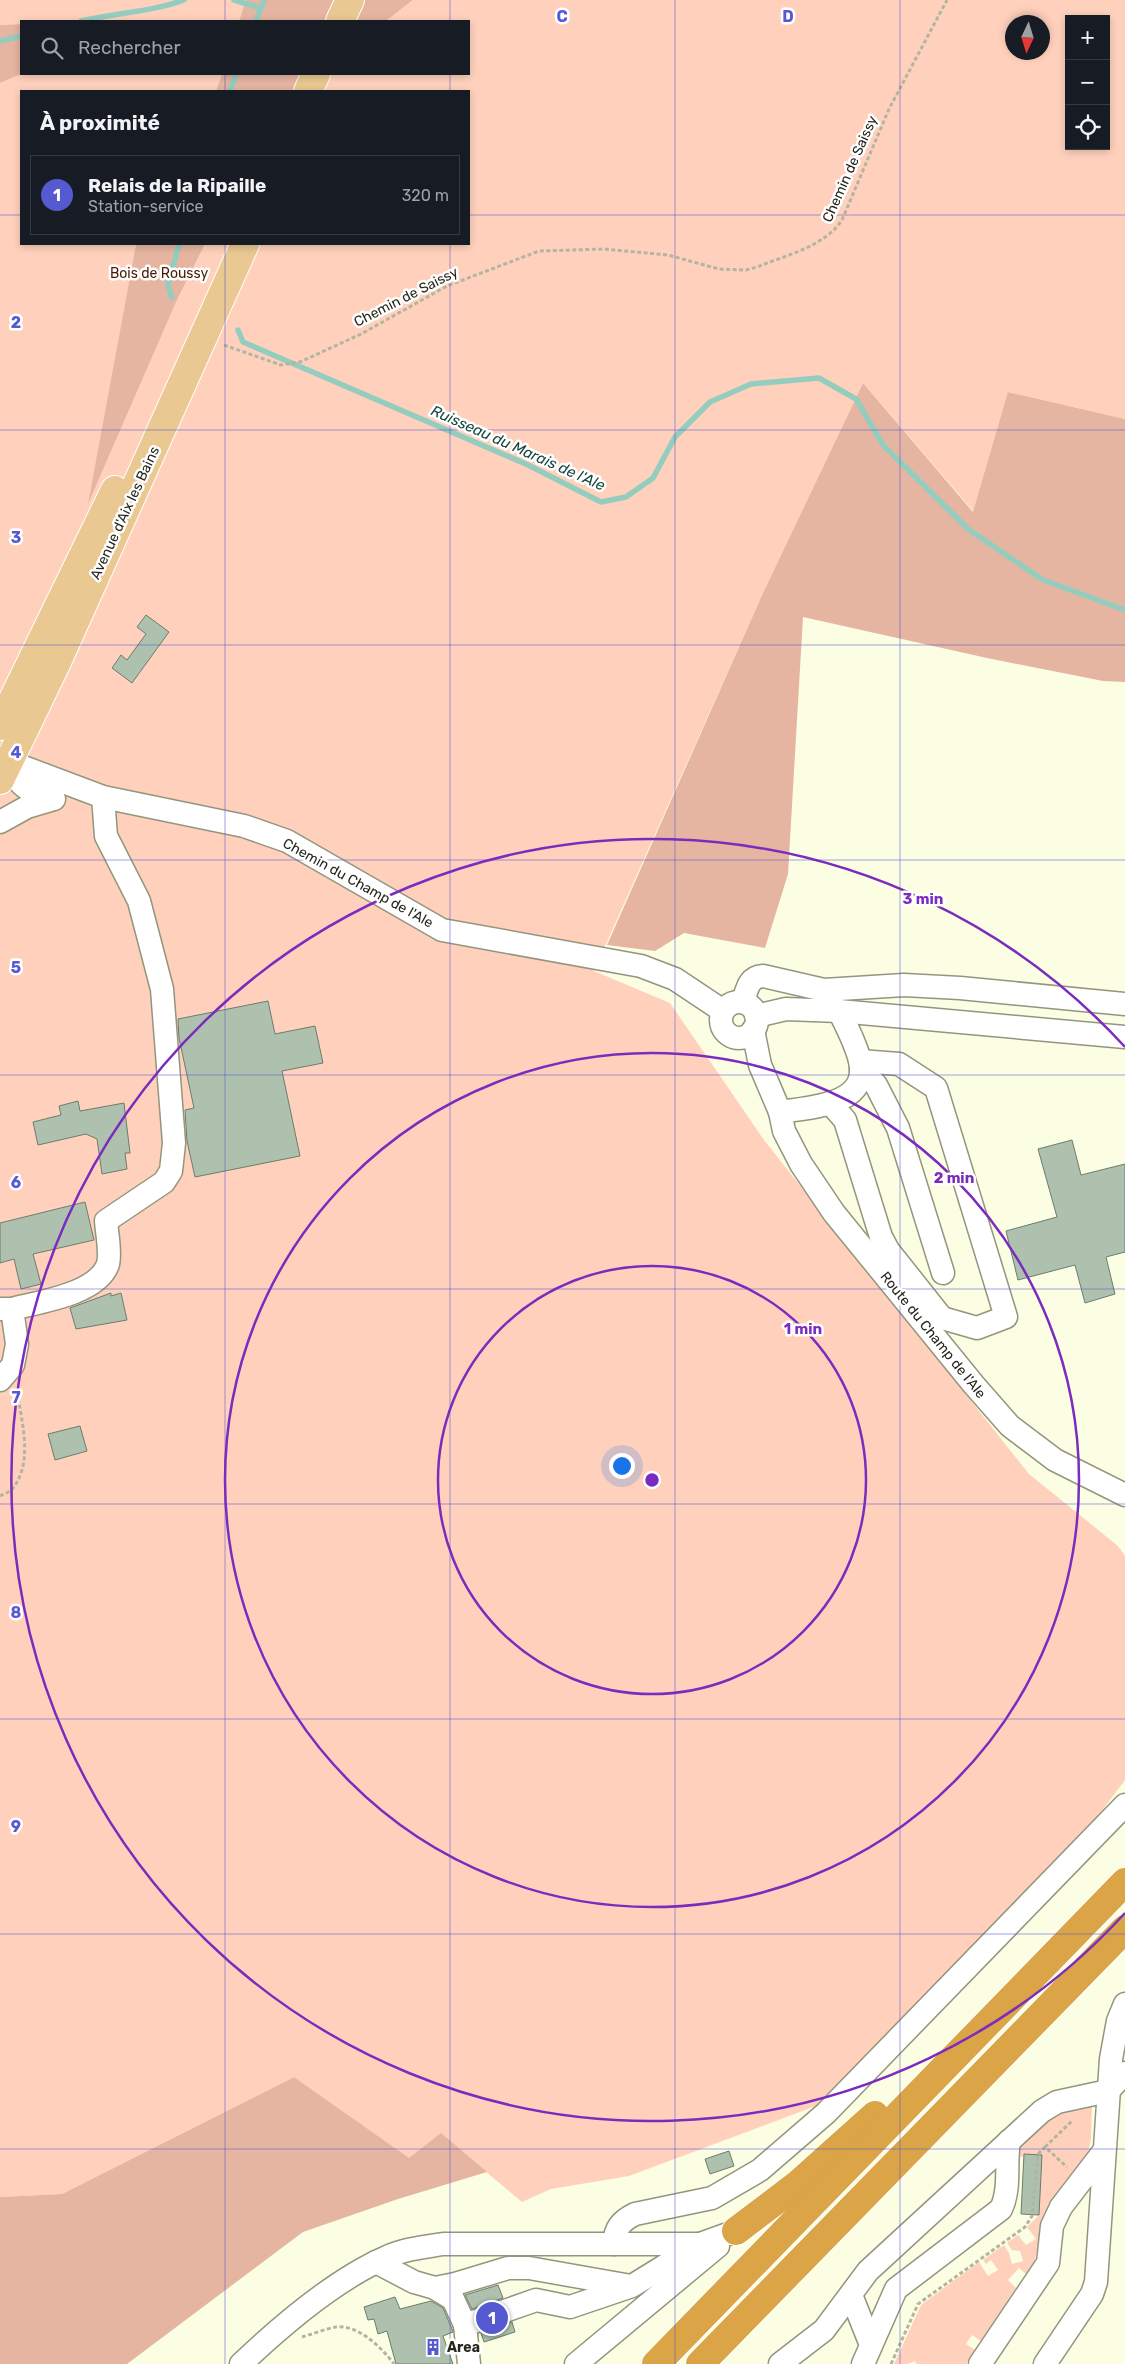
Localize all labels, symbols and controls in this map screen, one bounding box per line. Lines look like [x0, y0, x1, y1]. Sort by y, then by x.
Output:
text: C [556, 7, 568, 26]
text: D [782, 7, 794, 26]
north arrow [1005, 15, 1050, 60]
map controls [1065, 15, 1110, 150]
button: + [1065, 15, 1110, 60]
search box [20, 20, 470, 75]
icon: search [38, 34, 66, 62]
text: Rechercher [78, 36, 181, 59]
button: − [1065, 60, 1110, 105]
button: locate [1065, 105, 1110, 150]
text: À proximité [40, 110, 160, 135]
street label: Chemin de Saissy [819, 113, 881, 225]
text: Relais de la Ripaille [88, 174, 266, 197]
text: 1 [53, 186, 61, 205]
text: 320 m [402, 186, 449, 205]
text: Station-service [88, 197, 203, 216]
street label: Chemin de Saissy [351, 263, 461, 331]
park label: Bois de Roussy [110, 265, 208, 282]
text: 2 [11, 313, 21, 332]
water label: Ruisseau du Marais de l'Ale [428, 401, 608, 495]
street label: Avenue d'Aix les Bains [87, 444, 163, 582]
text: 3 [11, 528, 21, 547]
text: 4 [11, 743, 22, 762]
street label: Chemin du Champ de l'Ale [280, 835, 436, 932]
text: 3 min [903, 890, 943, 908]
text: 5 [11, 958, 21, 977]
text: 2 min [934, 1169, 974, 1187]
text: 6 [11, 1173, 21, 1192]
street label: Route du Champ de l'Ale [877, 1268, 989, 1402]
text: 1 min [784, 1320, 822, 1338]
text: 7 [11, 1388, 21, 1407]
your location [609, 1453, 635, 1479]
centre of rings [643, 1471, 661, 1489]
text: 8 [11, 1603, 22, 1622]
text: 9 [11, 1817, 21, 1836]
pin: 1 [476, 2299, 508, 2337]
building icon: Area [423, 2337, 443, 2357]
place label: Area [447, 2339, 480, 2356]

